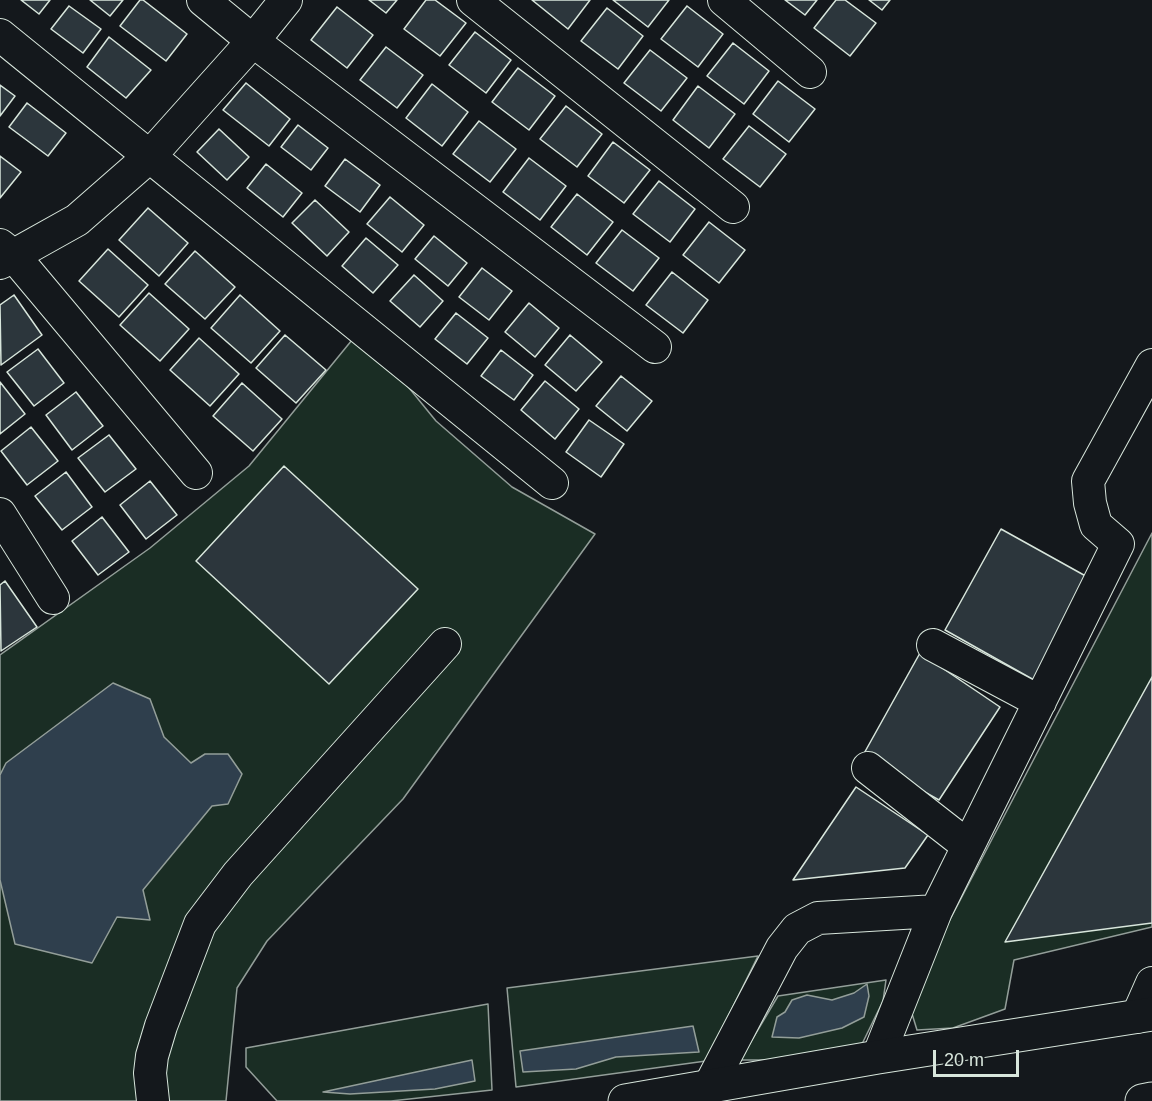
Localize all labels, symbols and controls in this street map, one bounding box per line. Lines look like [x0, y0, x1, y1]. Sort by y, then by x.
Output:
scale bar [936, 1038, 1022, 1076]
text: 20 m [944, 1050, 984, 1070]

